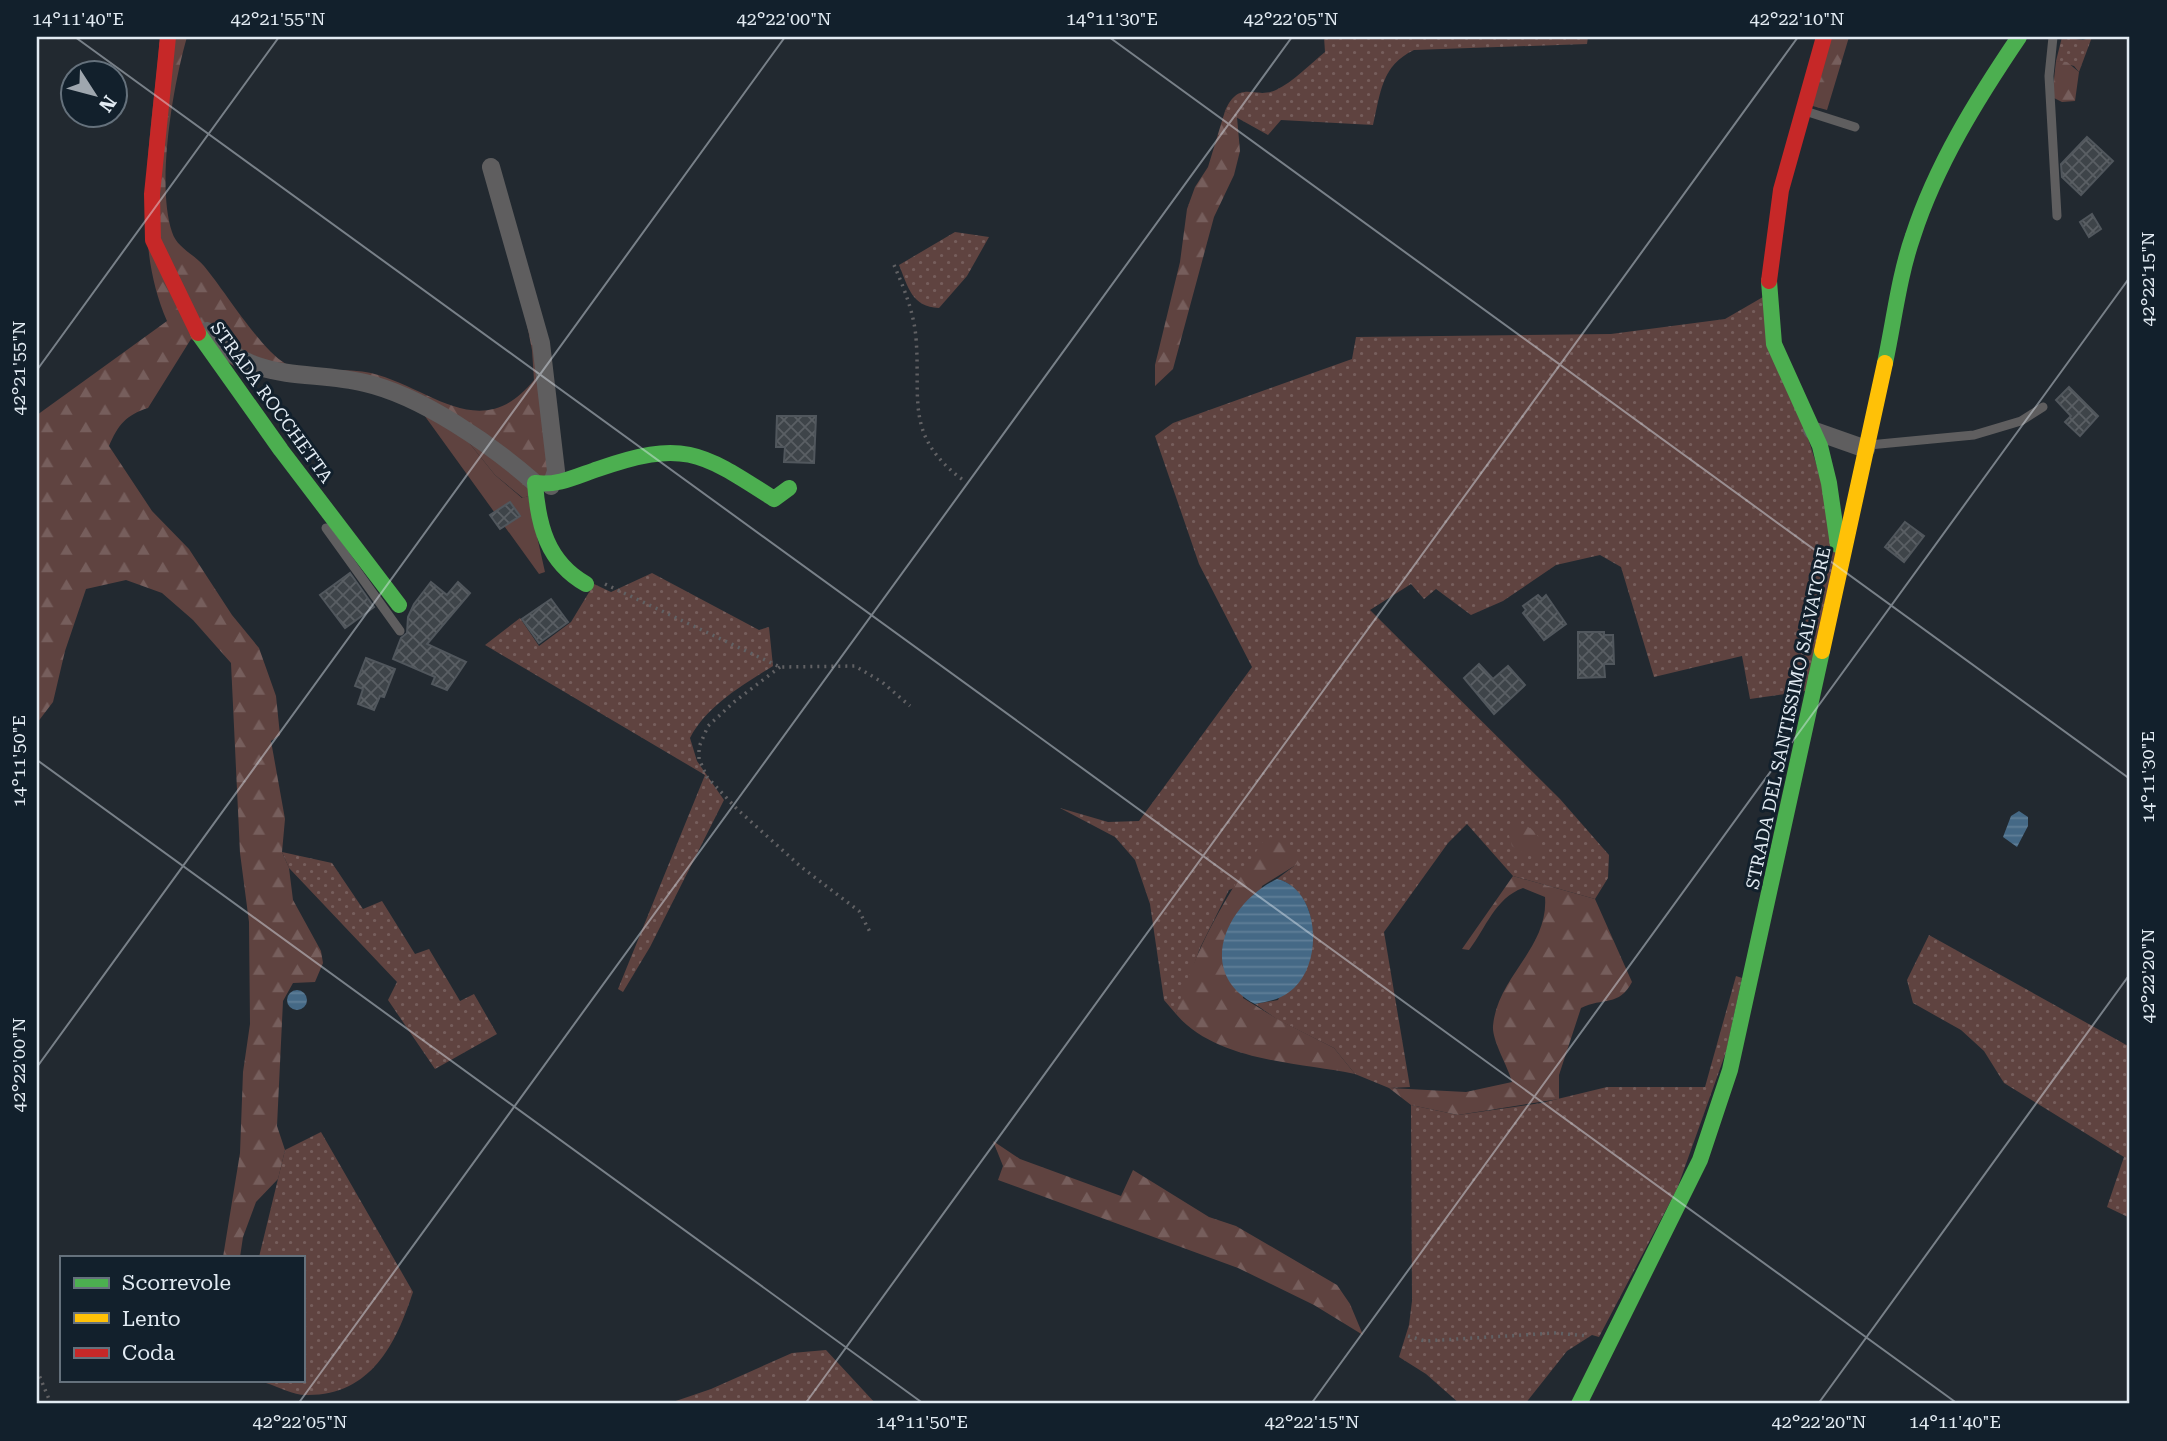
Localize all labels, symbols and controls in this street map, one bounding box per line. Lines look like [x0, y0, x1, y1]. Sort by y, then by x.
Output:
text: 14°11'40"E [32, 8, 124, 29]
text: 42°21'55"N [231, 8, 325, 29]
text: 42°22'00"N [737, 8, 831, 29]
text: 14°11'30"E [1066, 8, 1158, 29]
text: 42°22'05"N [1244, 8, 1338, 29]
text: 42°22'10"N [1750, 8, 1844, 29]
north arrow [60, 60, 130, 130]
text: N [94, 91, 121, 117]
text: 42°22'15"N [2137, 232, 2158, 326]
street label: STRADA ROCCHETTA [206, 317, 338, 487]
text: 42°21'55"N [8, 321, 29, 415]
street label: STRADA DEL SANTISSIMO SALVATORE [1741, 545, 1835, 891]
text: 14°11'50"E [8, 715, 29, 807]
text: 14°11'30"E [2137, 731, 2158, 823]
text: 42°22'20"N [2137, 929, 2158, 1023]
text: 42°22'00"N [8, 1018, 29, 1112]
legend [60, 1256, 304, 1382]
text: Scorrevole [122, 1271, 231, 1295]
text: Lento [122, 1307, 181, 1331]
text: Coda [122, 1341, 176, 1365]
text: 42°22'05"N [253, 1411, 347, 1432]
text: 14°11'50"E [876, 1411, 968, 1432]
text: 42°22'15"N [1265, 1411, 1359, 1432]
text: 42°22'20"N [1772, 1411, 1866, 1432]
text: 14°11'40"E [1909, 1411, 2001, 1432]

